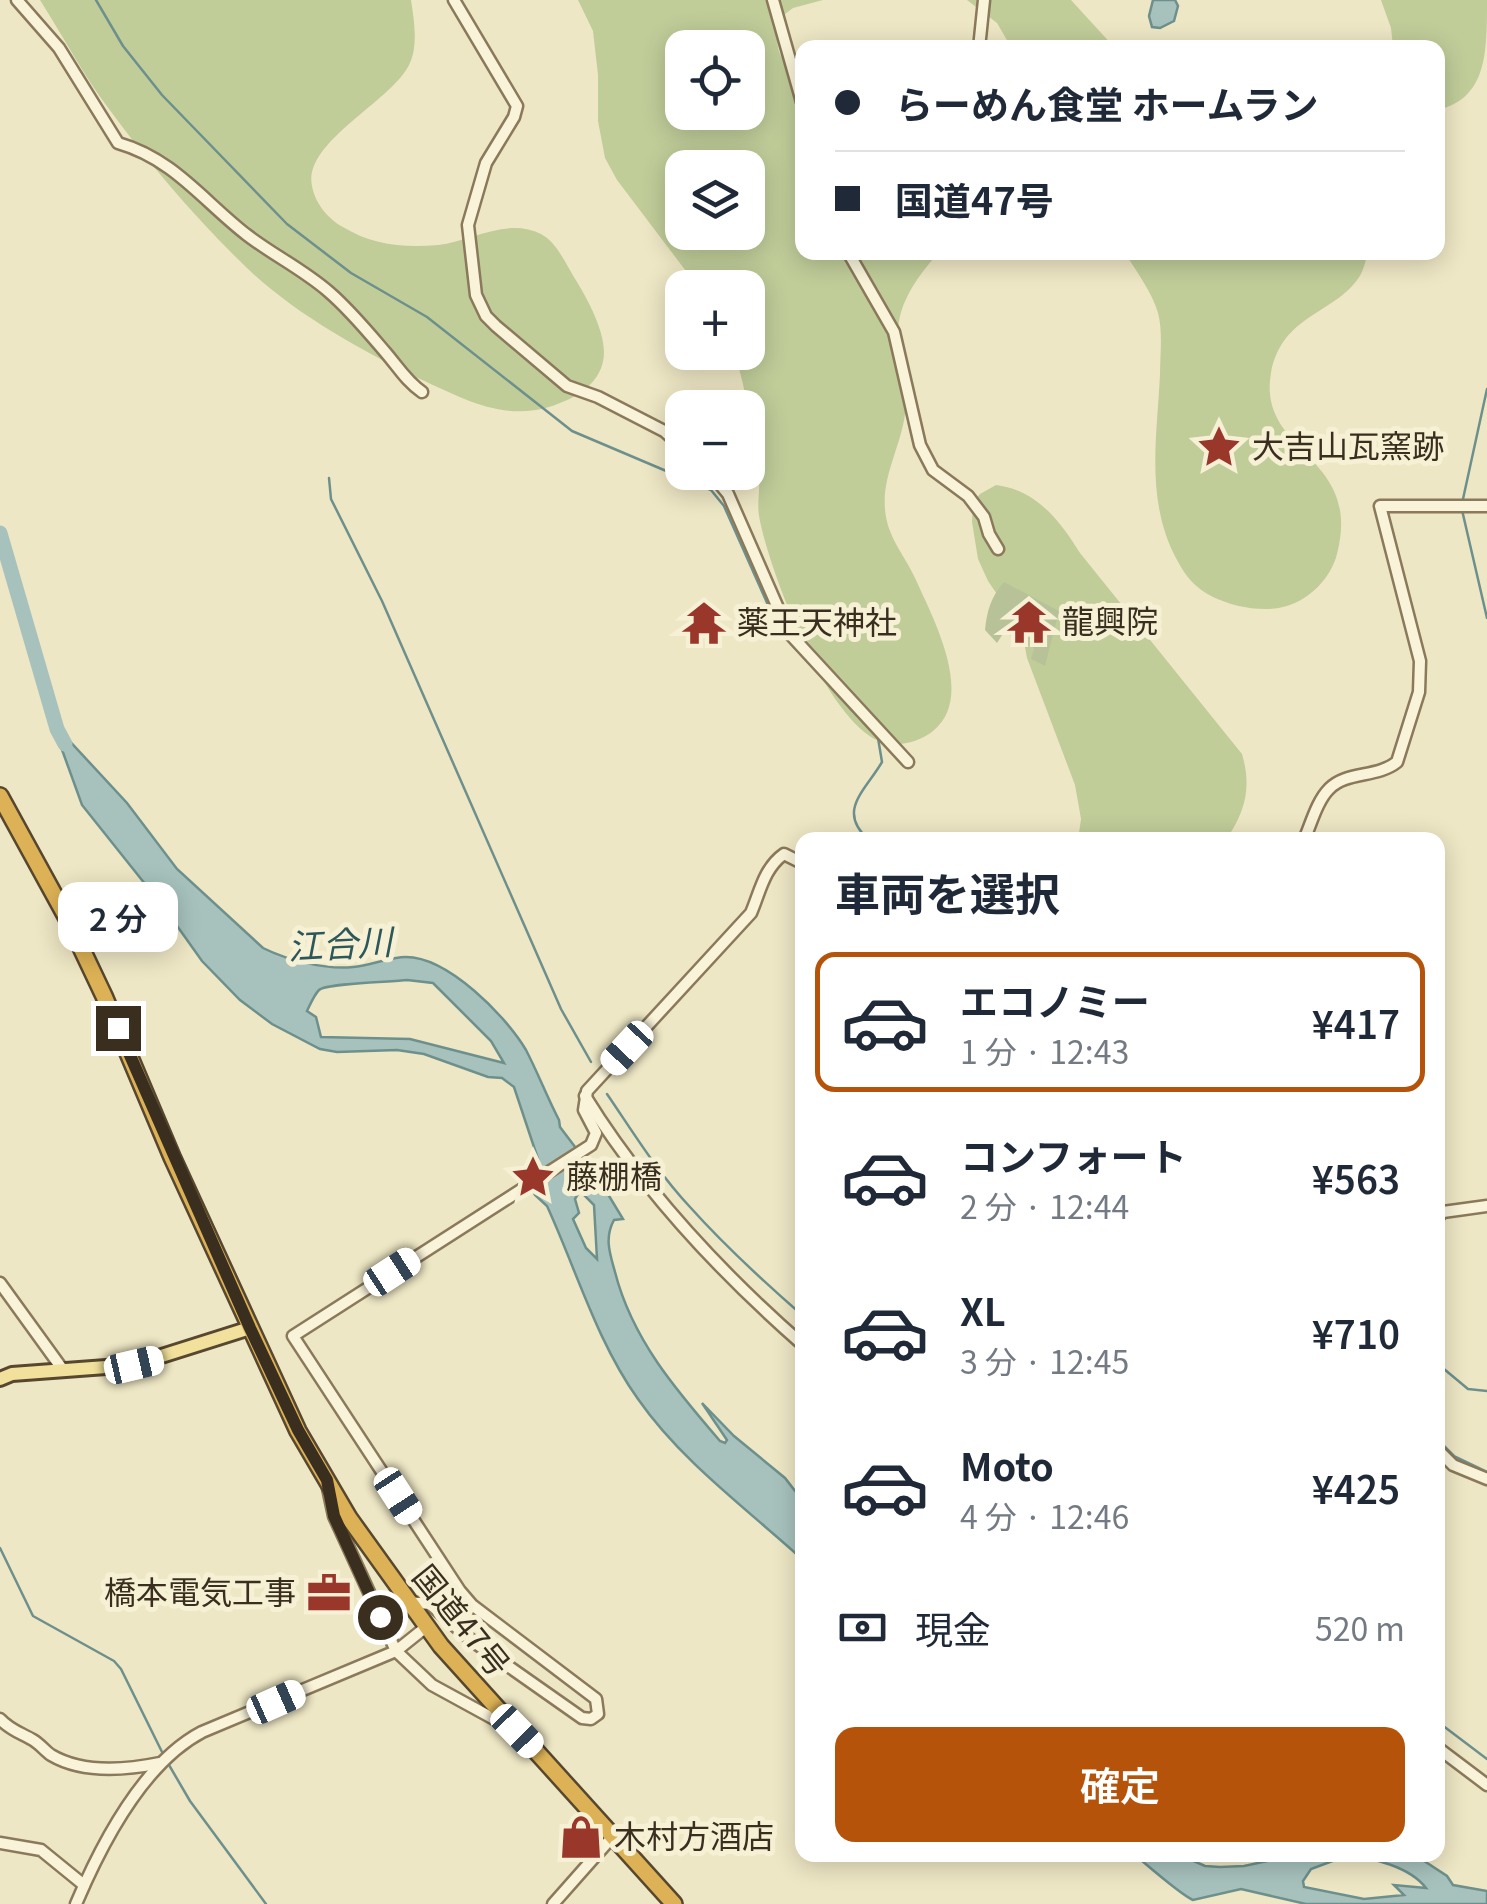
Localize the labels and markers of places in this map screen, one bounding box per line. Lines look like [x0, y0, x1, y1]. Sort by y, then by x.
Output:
place label: 大吉山瓦窯跡 [1252, 421, 1444, 467]
place icon: 大吉山瓦窯跡 [1195, 423, 1243, 471]
place label: 龍興院 [1062, 596, 1158, 642]
place label: 薬王天神社 [737, 597, 897, 643]
temple icon: 龍興院 [1005, 598, 1053, 646]
temple icon: 薬王天神社 [680, 599, 728, 647]
place label: 藤棚橋 [566, 1151, 662, 1197]
place icon: 藤棚橋 [509, 1153, 557, 1201]
place label: 橋本電気工事 [104, 1567, 296, 1613]
office icon: 橋本電気工事 [305, 1569, 353, 1617]
place label: 木村方酒店 [614, 1811, 774, 1857]
shop icon: 木村方酒店 [557, 1813, 605, 1861]

